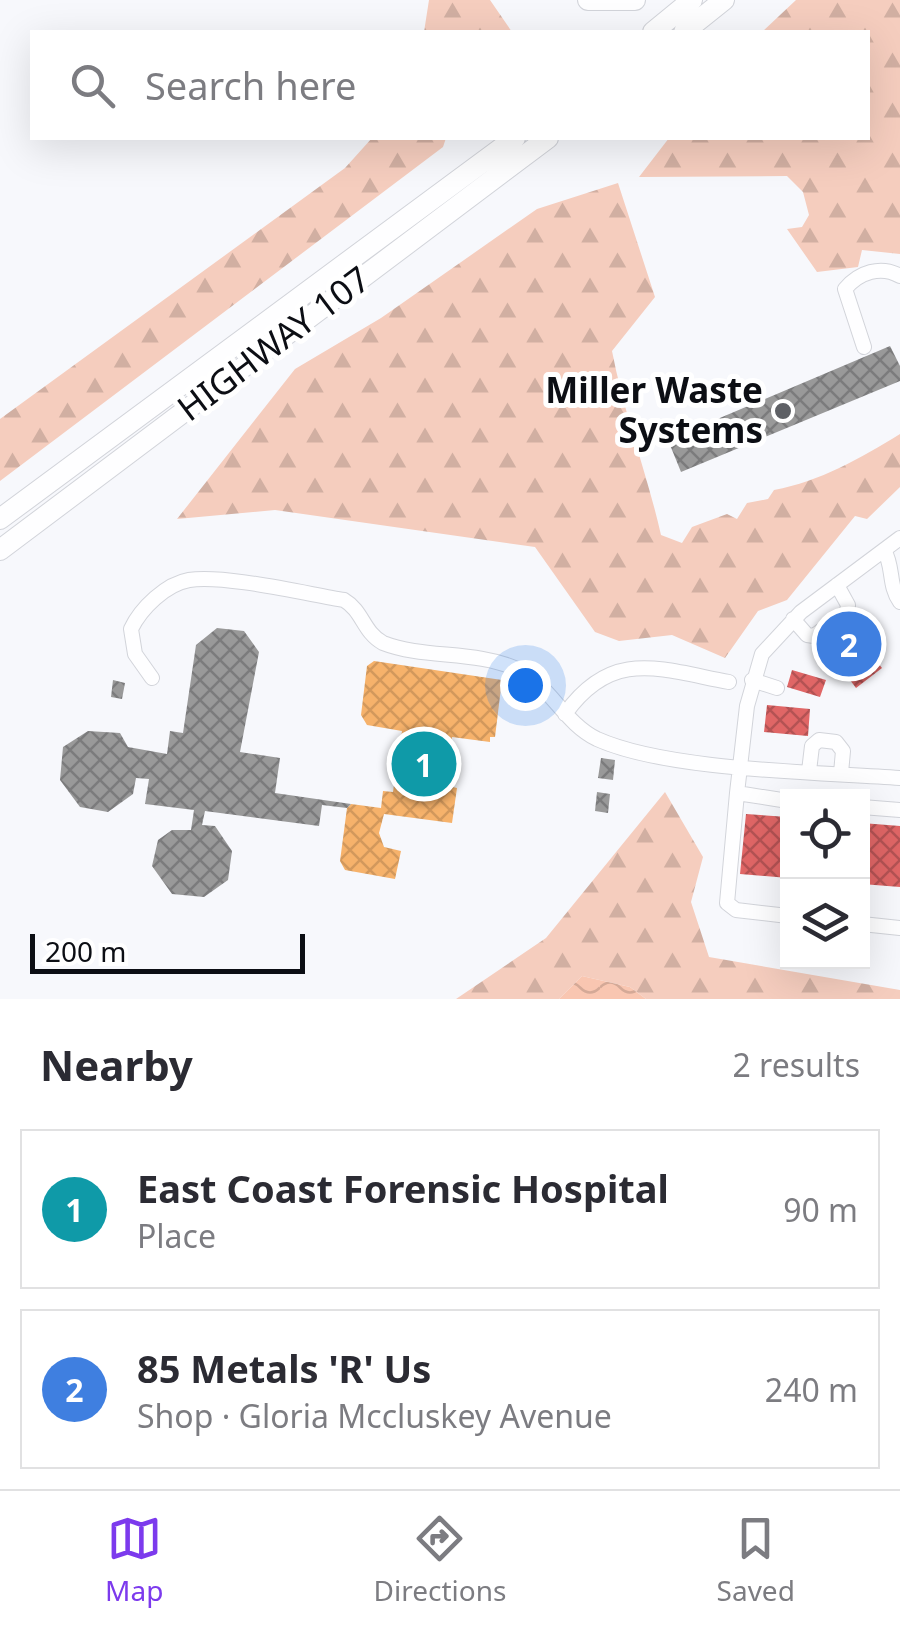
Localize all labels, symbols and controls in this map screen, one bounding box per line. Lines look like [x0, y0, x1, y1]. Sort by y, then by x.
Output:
search box [30, 30, 870, 140]
icon: search [65, 58, 120, 113]
text: Search here [145, 59, 356, 111]
street label: HIGHWAY 107 [167, 255, 379, 431]
place label: Miller Waste Systems [545, 366, 763, 453]
marker: Miller Waste Systems [772, 400, 794, 422]
pin: 2 [816, 606, 882, 682]
your location [500, 660, 551, 711]
pin: 1 [392, 726, 456, 802]
map controls [780, 789, 870, 969]
button: locate [780, 789, 870, 879]
button: layers [780, 879, 870, 969]
scale bar [30, 929, 305, 974]
text: 200 m [45, 932, 127, 970]
text: Nearby [40, 1036, 193, 1093]
text: 2 results [733, 1043, 860, 1086]
text: East Coast Forensic Hospital [137, 1162, 669, 1214]
text: 1 [65, 1188, 84, 1231]
text: 90 m [783, 1188, 858, 1231]
text: Place [137, 1214, 216, 1257]
text: 85 Metals 'R' Us [137, 1342, 431, 1394]
text: 2 [65, 1368, 84, 1411]
text: 240 m [765, 1368, 858, 1411]
text: Shop · Gloria Mccluskey Avenue [137, 1394, 612, 1437]
tab: Map [105, 1511, 163, 1609]
tab: Directions [374, 1511, 506, 1609]
tab: Saved [717, 1511, 795, 1609]

